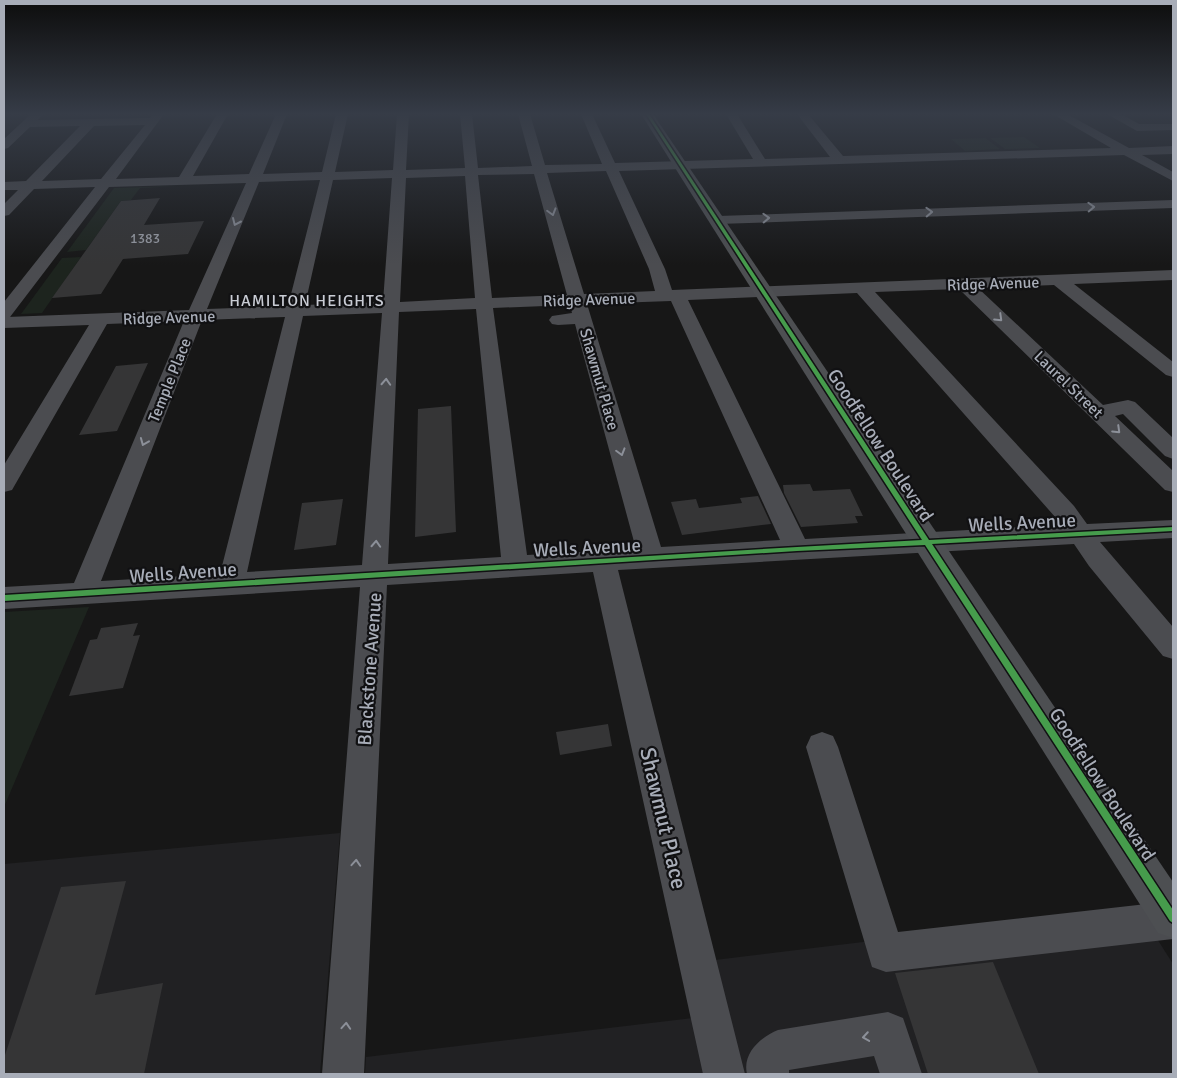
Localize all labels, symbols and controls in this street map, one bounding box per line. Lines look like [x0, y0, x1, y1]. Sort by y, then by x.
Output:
one-way arrow [1087, 201, 1095, 212]
one-way arrow [546, 207, 556, 215]
one-way arrow [925, 207, 933, 218]
one-way arrow [763, 213, 771, 223]
one-way arrow [232, 217, 242, 226]
house number: 1383 [130, 230, 160, 247]
street label: Ridge Avenue [946, 272, 1040, 296]
street label: Ridge Avenue [542, 288, 636, 312]
district label: HAMILTON HEIGHTS [229, 291, 385, 311]
street label: Ridge Avenue [122, 306, 216, 330]
one-way arrow [994, 312, 1003, 321]
street label: Shawmut Place [575, 326, 623, 433]
street label: Temple Place [144, 335, 196, 425]
street label: Laurel Street [1030, 347, 1107, 423]
street label: Goodfellow Boulevard [822, 364, 939, 527]
one-way arrow [381, 378, 392, 386]
one-way arrow [1111, 424, 1120, 433]
one-way arrow [140, 437, 150, 446]
one-way arrow [615, 447, 625, 456]
street label: Wells Avenue [968, 508, 1077, 538]
street label: Wells Avenue [533, 533, 642, 563]
one-way arrow [371, 540, 382, 548]
street label: Wells Avenue [128, 557, 238, 589]
street label: Blackstone Avenue [353, 592, 387, 746]
street label: Goodfellow Boulevard [1044, 703, 1161, 866]
street label: Shawmut Place [634, 745, 693, 892]
one-way arrow [351, 859, 362, 867]
one-way arrow [340, 1021, 351, 1029]
one-way arrow [861, 1031, 870, 1041]

